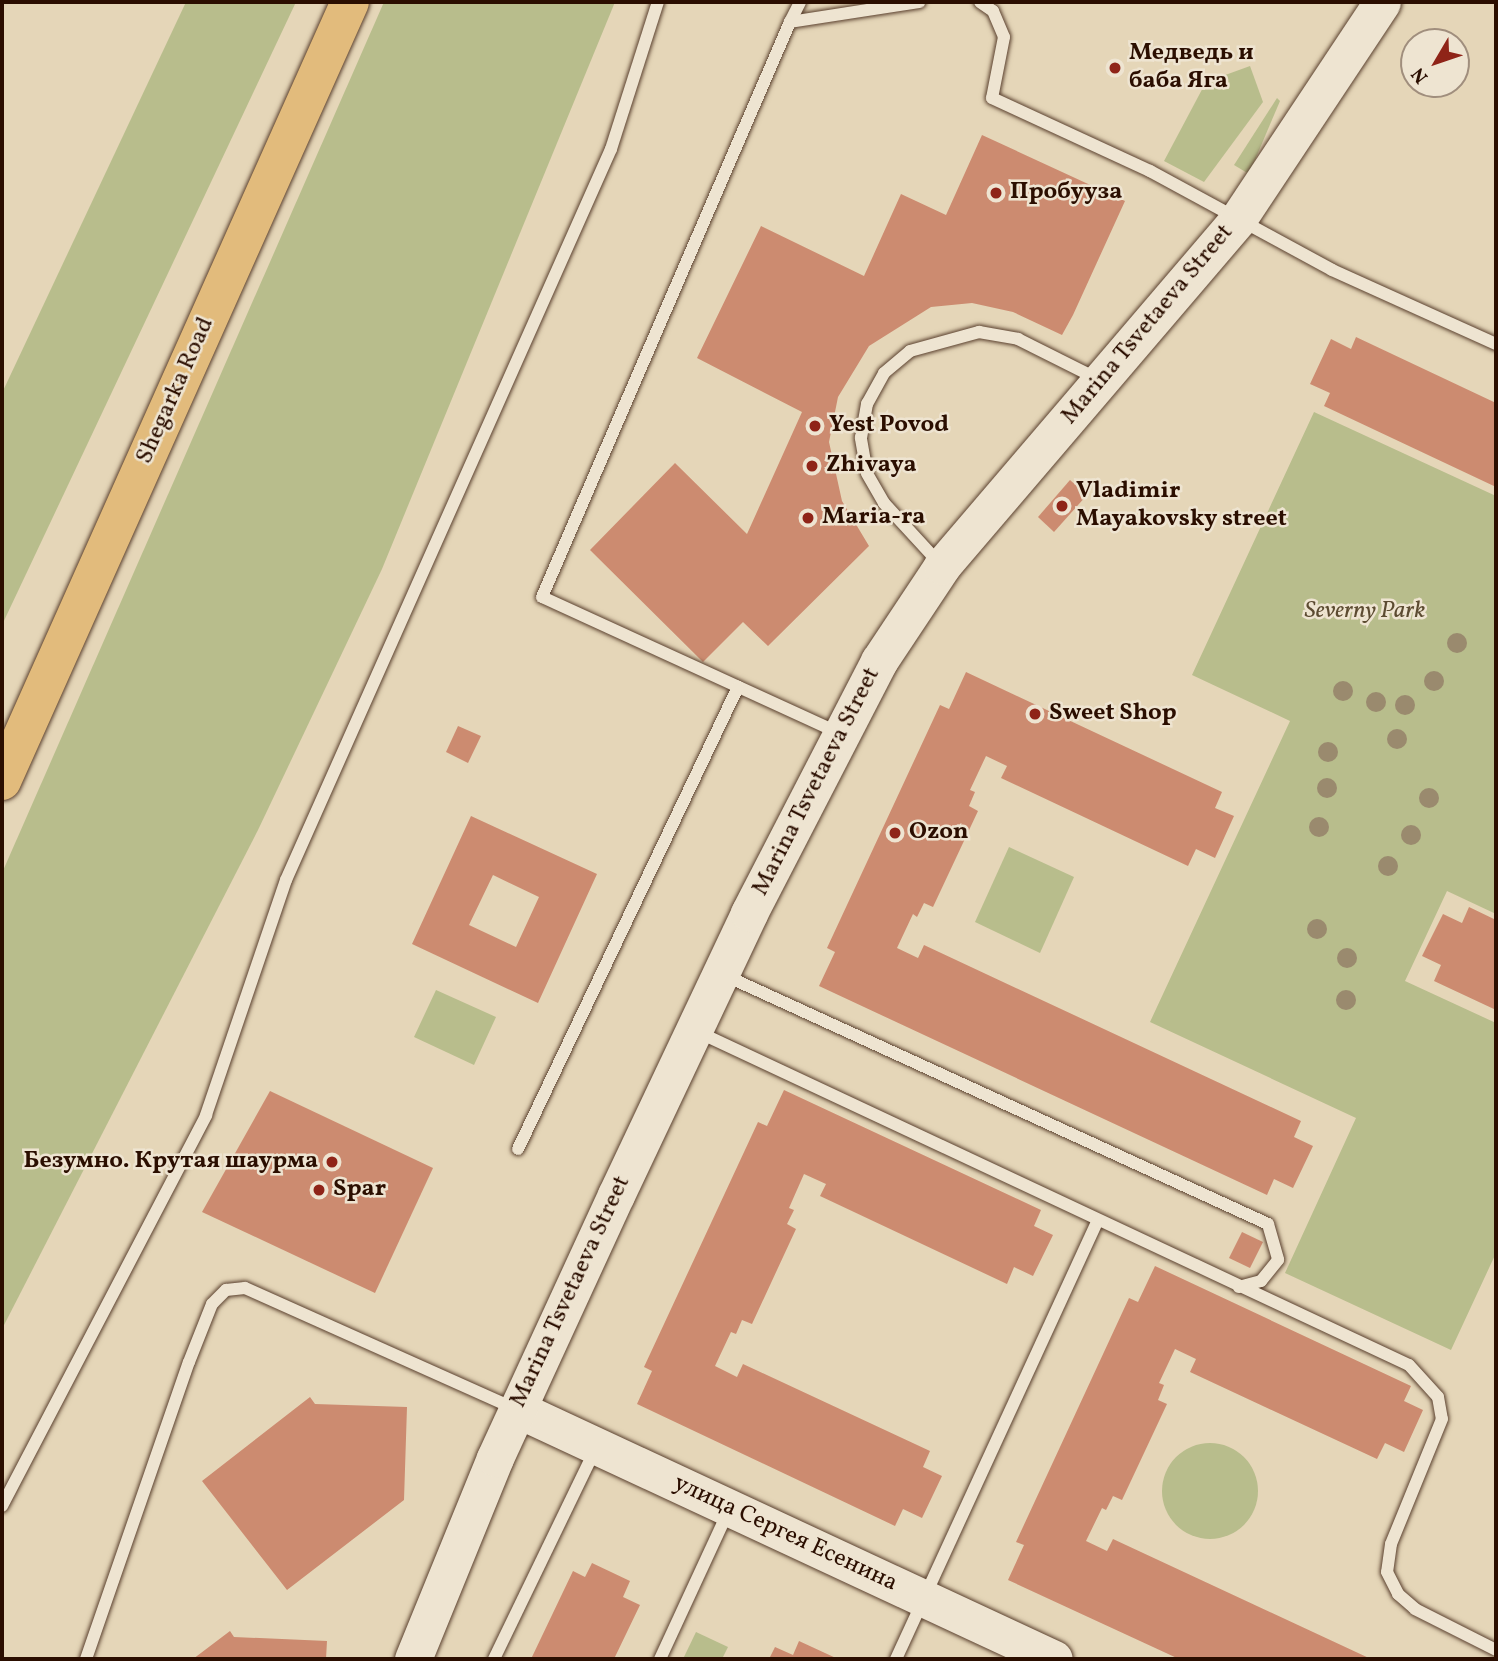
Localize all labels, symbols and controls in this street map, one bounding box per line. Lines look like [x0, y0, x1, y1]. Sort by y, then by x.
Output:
north arrow [1400, 28, 1470, 98]
place label: Медведь и баба Яга [1129, 40, 1254, 96]
marker: Медведь и баба Яга [1107, 60, 1123, 76]
text: N [1406, 61, 1435, 89]
place label: Пробууза [1010, 179, 1122, 207]
marker: Пробууза [988, 185, 1004, 201]
street label: Marina Tsvetaeva Street [1056, 219, 1240, 431]
street label: Shegarka Road [131, 313, 221, 469]
place label: Yest Povod [829, 412, 949, 440]
marker: Yest Povod [807, 418, 823, 434]
place label: Zhivaya [826, 452, 917, 480]
marker: Zhivaya [804, 458, 820, 474]
place label: Vladimir Mayakovsky street [1076, 478, 1287, 534]
marker: Vladimir Mayakovsky street [1054, 498, 1070, 514]
place label: Maria-ra [822, 504, 925, 532]
marker: Maria-ra [800, 510, 816, 526]
park label: Severny Park [1305, 598, 1425, 626]
street label: Marina Tsvetaeva Street [747, 663, 887, 901]
place label: Sweet Shop [1049, 700, 1177, 728]
marker: Sweet Shop [1027, 706, 1043, 722]
place label: Ozon [909, 819, 969, 847]
marker: Ozon [887, 825, 903, 841]
place label: Безумно. Крутая шаурма [24, 1148, 318, 1176]
marker: Безумно. Крутая шаурма [324, 1154, 340, 1170]
street label: Marina Tsvetaeva Street [505, 1171, 637, 1413]
place label: Spar [333, 1176, 386, 1204]
marker: Spar [311, 1182, 327, 1198]
street label: улица Сергея Есенина [668, 1469, 902, 1599]

